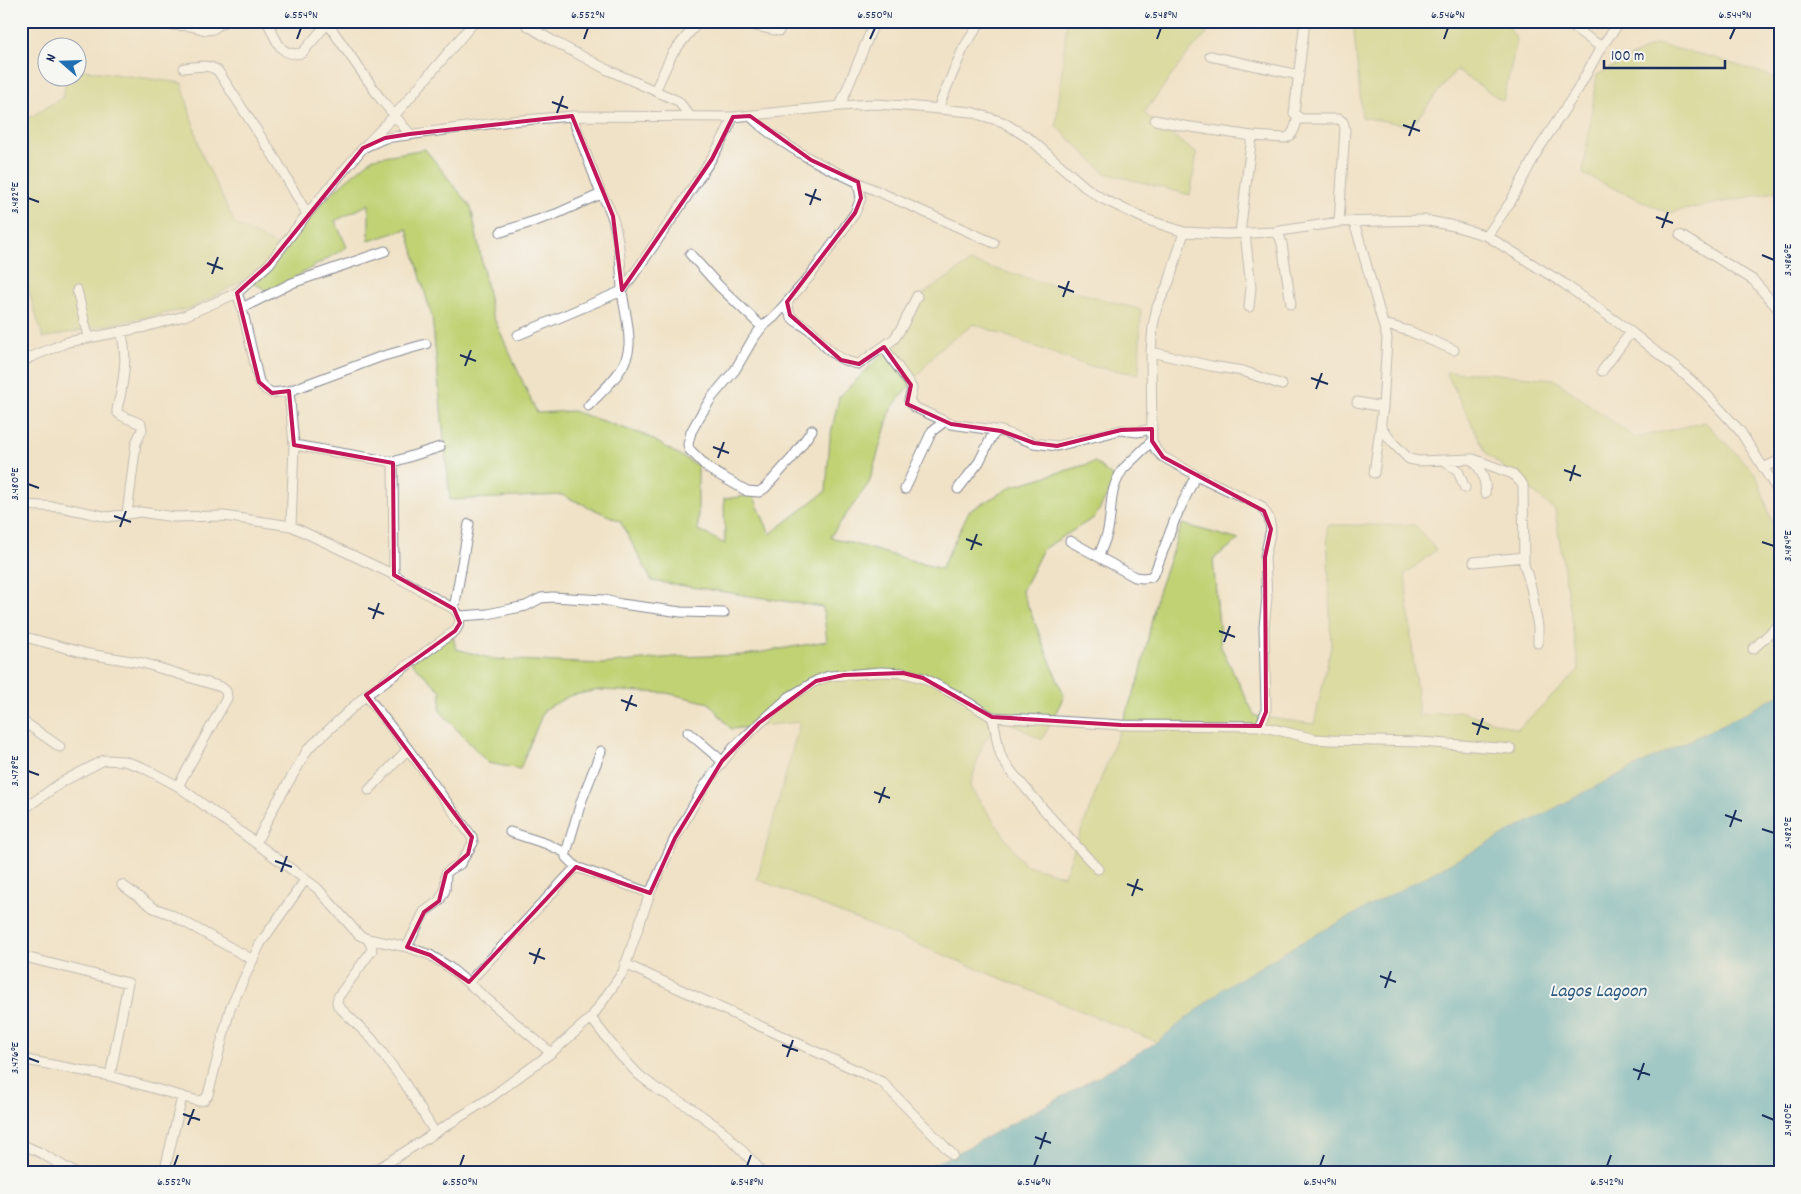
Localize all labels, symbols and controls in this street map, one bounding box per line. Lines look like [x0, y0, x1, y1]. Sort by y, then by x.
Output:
text: 6.554°N [284, 7, 318, 24]
text: 6.552°N [571, 7, 605, 24]
text: 6.550°N [857, 7, 893, 24]
text: 6.548°N [1144, 7, 1178, 24]
text: 6.546°N [1431, 7, 1465, 24]
text: 6.544°N [1718, 7, 1752, 24]
north arrow [38, 38, 88, 88]
scale bar [1604, 38, 1725, 70]
text: 100 m [1611, 46, 1644, 68]
text: N [41, 51, 62, 65]
text: 3.482°E [7, 182, 24, 214]
text: 3.486°E [1780, 243, 1797, 276]
text: 3.480°E [7, 467, 24, 500]
text: 3.484°E [1780, 530, 1797, 562]
text: 3.478°E [7, 755, 24, 787]
text: 3.482°E [1780, 817, 1797, 849]
water label: Lagos Lagoon [1550, 979, 1647, 1006]
text: 3.476°E [7, 1041, 24, 1074]
text: 3.480°E [1780, 1103, 1797, 1136]
text: 6.552°N [157, 1174, 191, 1191]
text: 6.550°N [442, 1174, 478, 1191]
text: 6.548°N [730, 1174, 764, 1191]
text: 6.546°N [1017, 1174, 1051, 1191]
text: 6.544°N [1303, 1174, 1337, 1191]
text: 6.542°N [1590, 1174, 1624, 1191]

